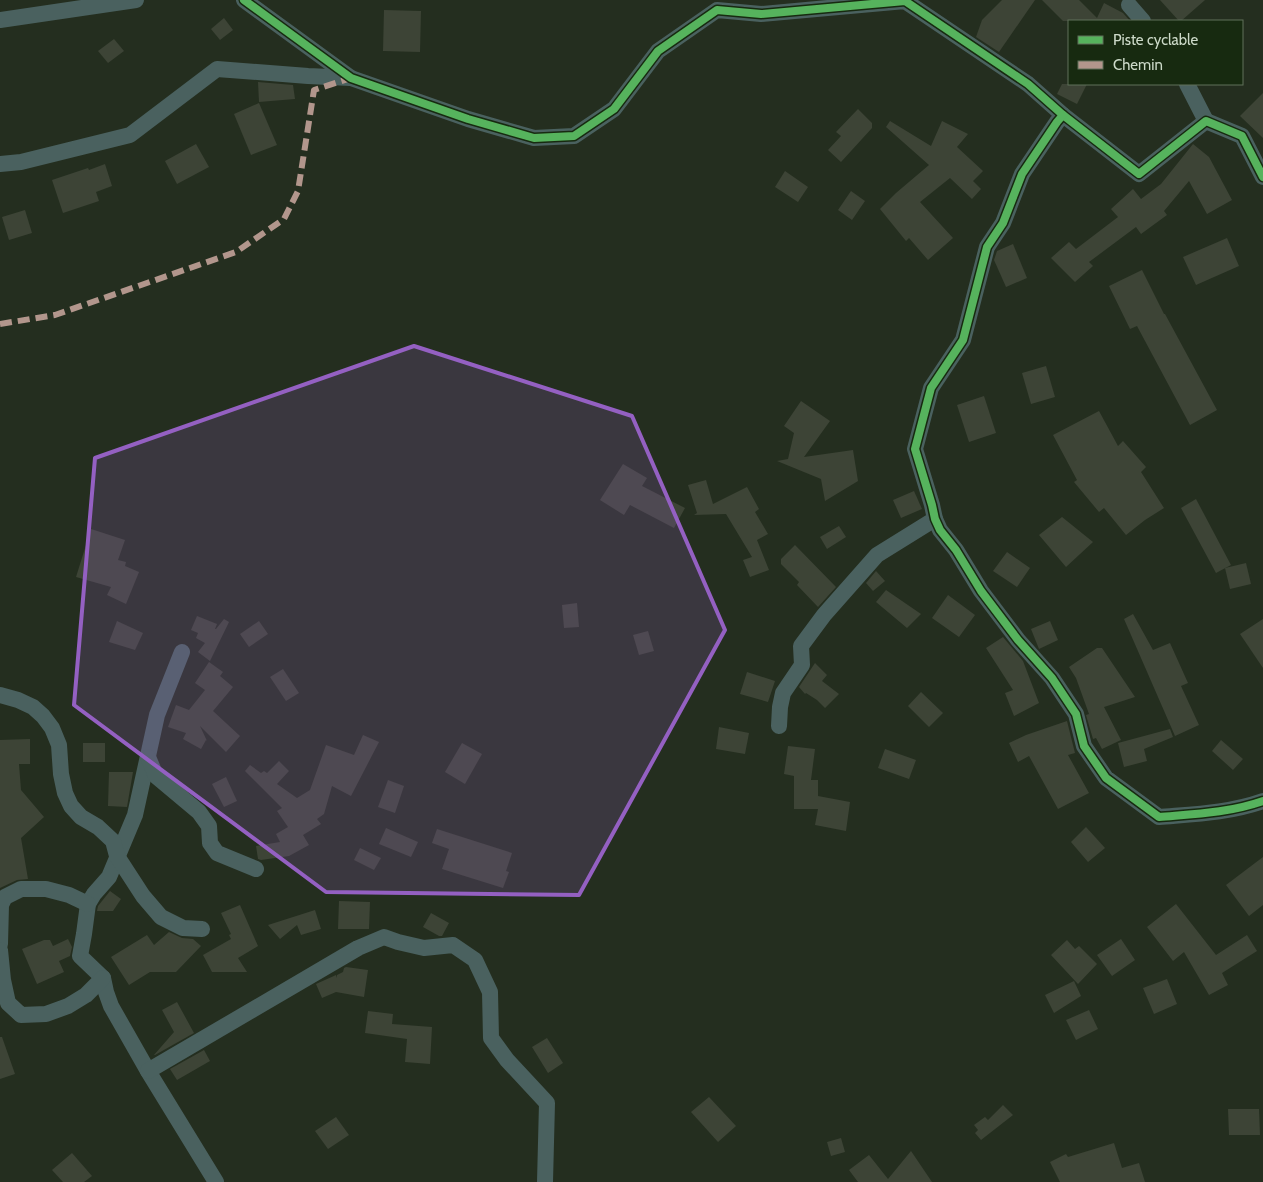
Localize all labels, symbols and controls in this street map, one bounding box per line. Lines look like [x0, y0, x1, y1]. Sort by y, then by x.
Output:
legend [1068, 20, 1243, 85]
text: Piste cyclable [1113, 31, 1199, 49]
text: Chemin [1113, 56, 1163, 74]

